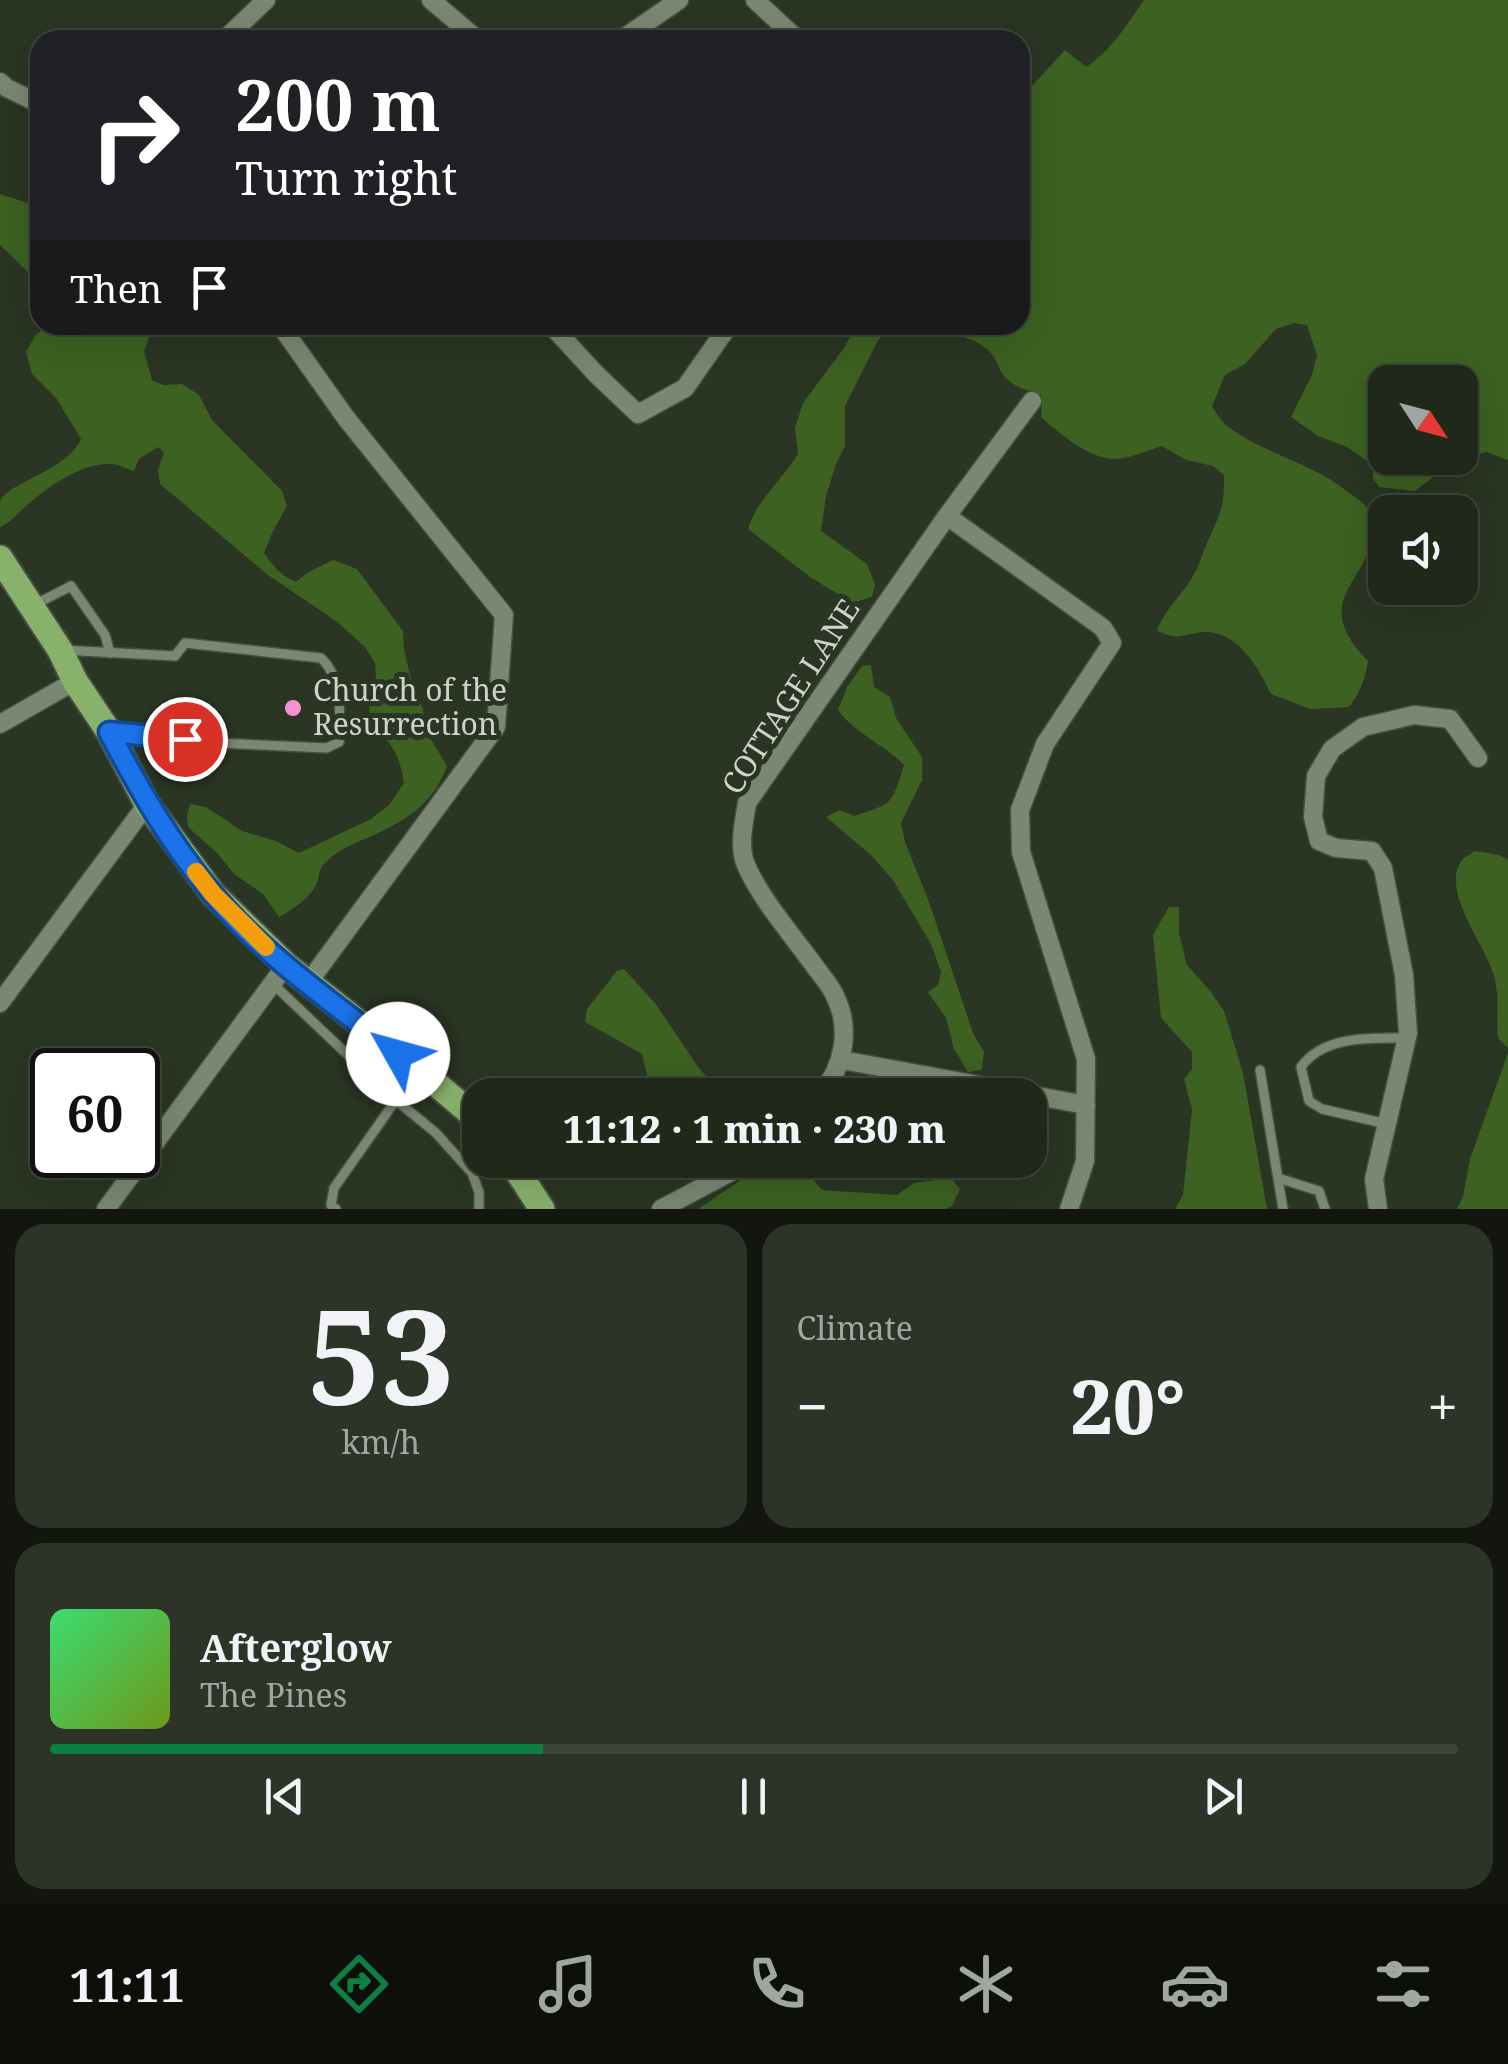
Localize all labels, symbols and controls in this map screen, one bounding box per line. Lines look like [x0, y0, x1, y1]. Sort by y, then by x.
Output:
text: 200 m [235, 56, 441, 152]
icon: right [70, 70, 200, 200]
text: Turn right [235, 147, 457, 208]
icon: arrive [182, 260, 237, 315]
text: Then [70, 262, 162, 314]
north arrow [1368, 365, 1478, 475]
map controls [1368, 365, 1478, 605]
button: sound [1368, 495, 1478, 605]
street label: COTTAGE LANE [711, 591, 868, 802]
place label: Church of the Resurrection [313, 669, 507, 744]
pin [143, 697, 228, 782]
marker: Church of the Resurrection [282, 697, 304, 719]
icon: arrive [158, 712, 213, 767]
position arrow [346, 1002, 450, 1106]
speed limit sign: 60 [30, 1048, 160, 1178]
text: 11:12 · 1 min · 230 m [563, 1102, 946, 1154]
text: 53 [307, 1266, 454, 1443]
text: Climate [797, 1306, 913, 1349]
text: 20° [1070, 1354, 1185, 1456]
text: − [797, 1368, 828, 1443]
text: + [1427, 1368, 1458, 1443]
text: km/h [342, 1420, 420, 1463]
text: Afterglow [200, 1621, 392, 1673]
text: The Pines [200, 1673, 347, 1716]
icon: previous [257, 1769, 312, 1824]
icon: pause [726, 1769, 781, 1824]
icon: next [1196, 1769, 1251, 1824]
icon: directions [324, 1949, 394, 2019]
icon: music [533, 1949, 603, 2019]
icon: phone [742, 1949, 812, 2019]
icon: climate [951, 1949, 1021, 2019]
icon: car [1160, 1949, 1230, 2019]
icon: filters [1368, 1949, 1438, 2019]
text: 11:11 [69, 1954, 185, 2015]

